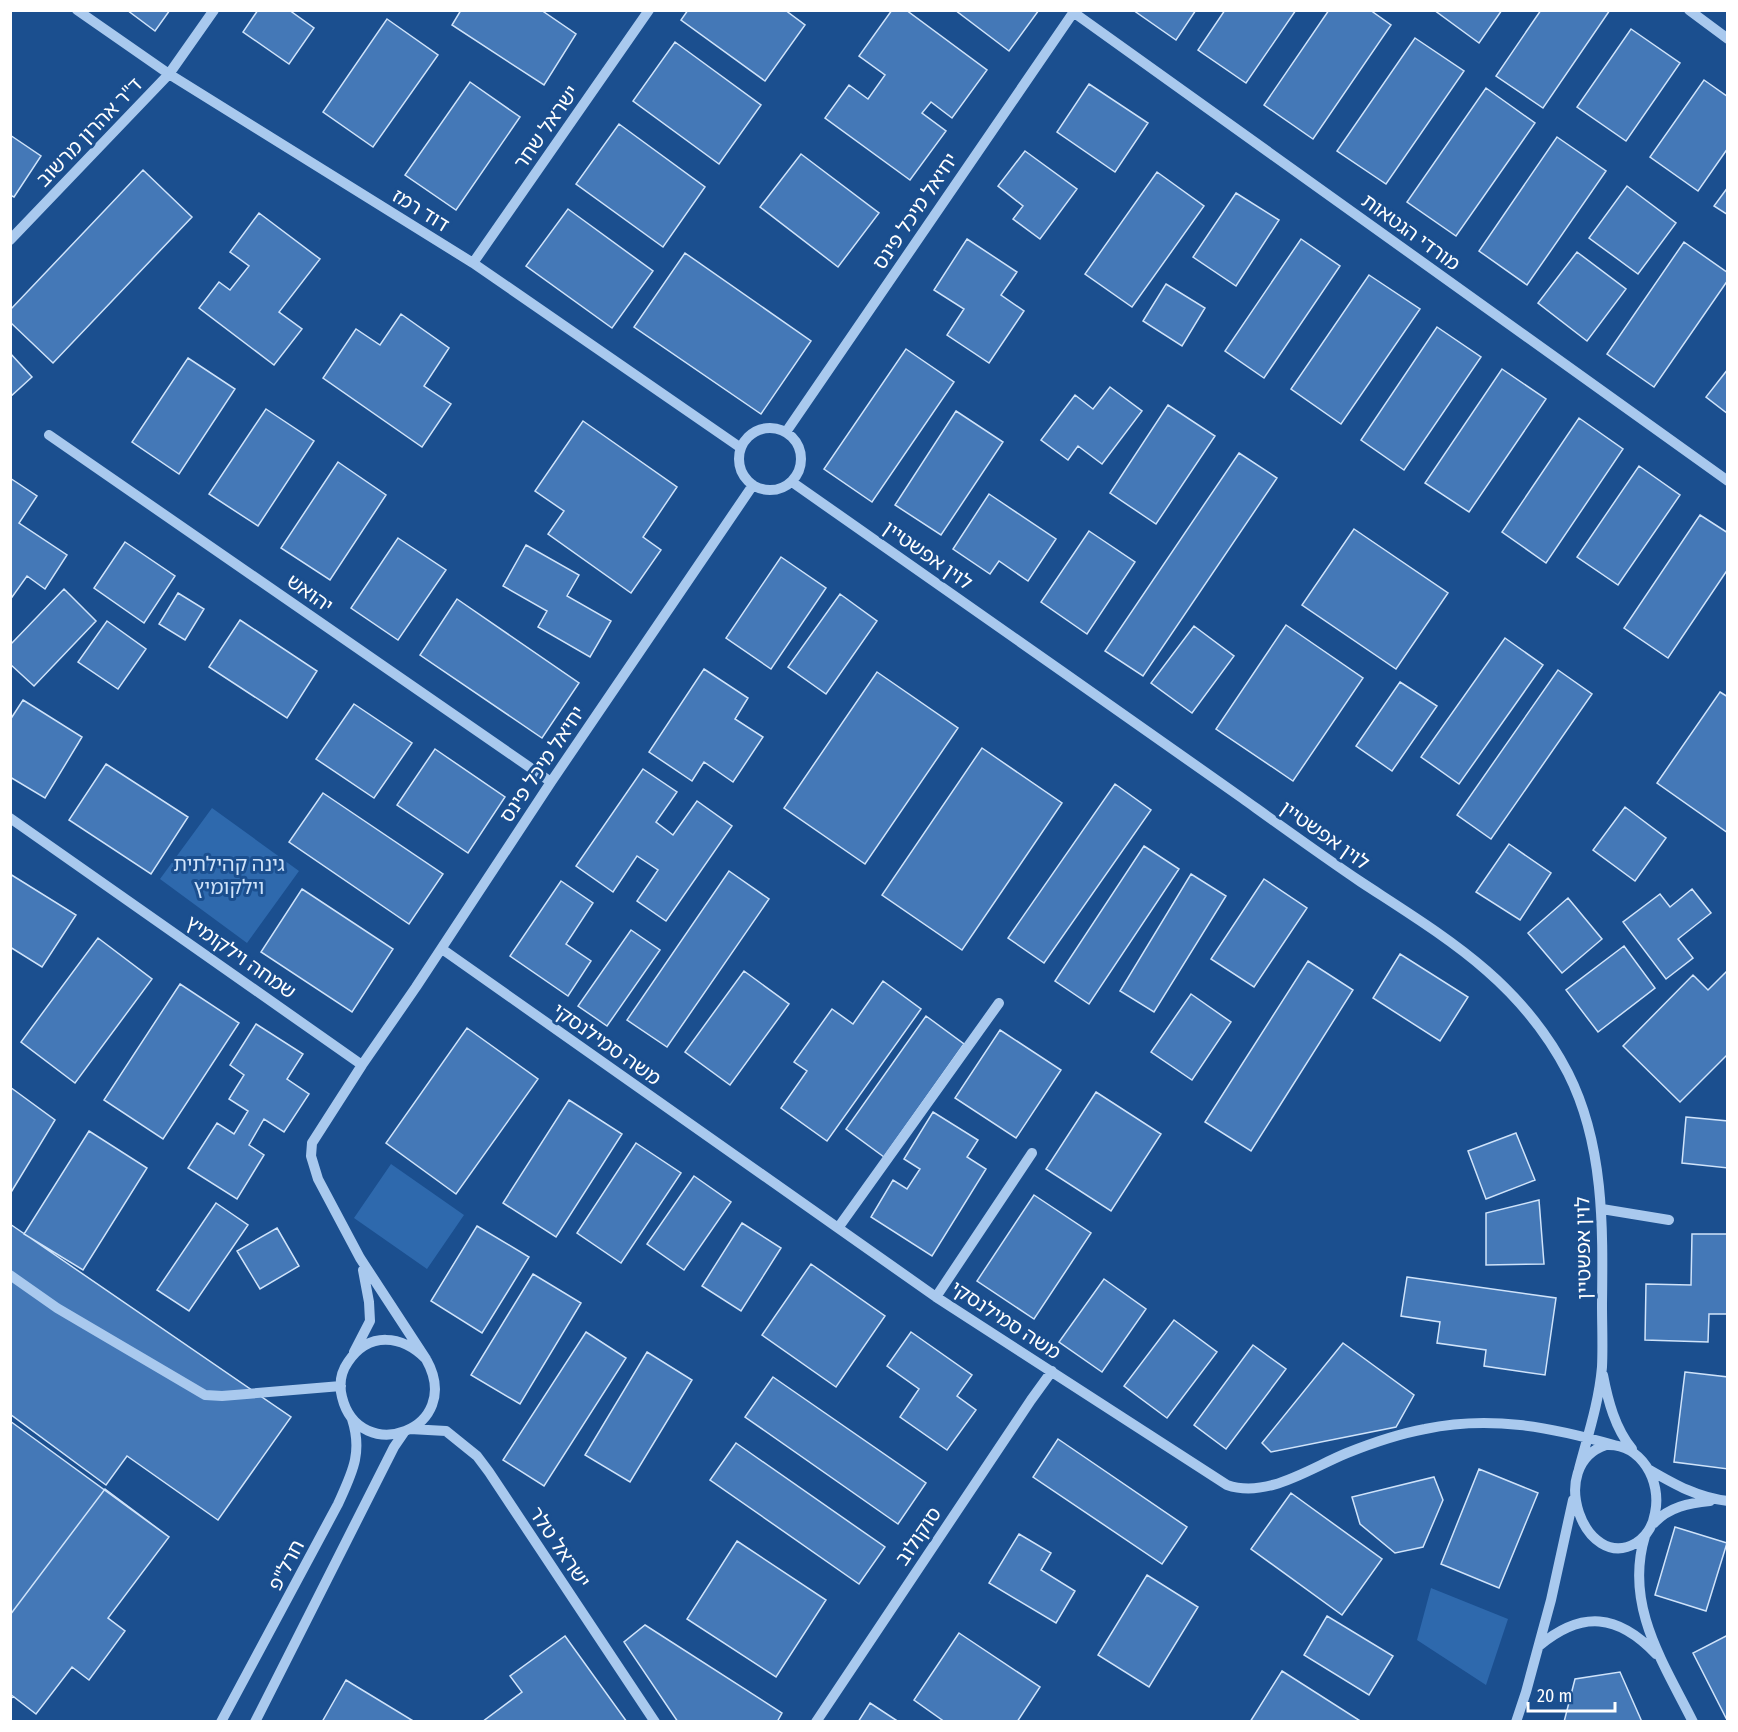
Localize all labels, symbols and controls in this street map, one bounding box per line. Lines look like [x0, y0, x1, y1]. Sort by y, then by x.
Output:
street label: ד"ר אהרון מרשוב [31, 72, 147, 191]
street label: ישראל שחר [508, 80, 584, 174]
street label: יחיאל מיכל פינס [867, 148, 963, 274]
street label: דוד רמז [388, 183, 454, 237]
street label: מורדי הגטאות [1357, 188, 1465, 276]
street label: לוין אפשטיין [879, 516, 977, 594]
street label: יהואש [282, 569, 338, 617]
street label: יחיאל מיכל פינס [494, 701, 590, 827]
street label: לוין אפשטיין [1276, 796, 1374, 874]
park label: גינה קהילתית וילקומיץ [173, 852, 285, 899]
street label: שמחה וילקומיץ [181, 910, 301, 1004]
street label: משה סמילנסקי [548, 998, 666, 1090]
street label: לוין אפשטיין [1570, 1196, 1596, 1300]
street label: משה סמילנסקי [946, 1276, 1066, 1364]
street label: ישראל טלר [524, 1502, 596, 1592]
street label: סוקולוב [890, 1502, 946, 1570]
street label: חרל"פ [263, 1536, 309, 1594]
scale bar [1528, 1675, 1615, 1713]
text: 20 m [1537, 1685, 1572, 1707]

